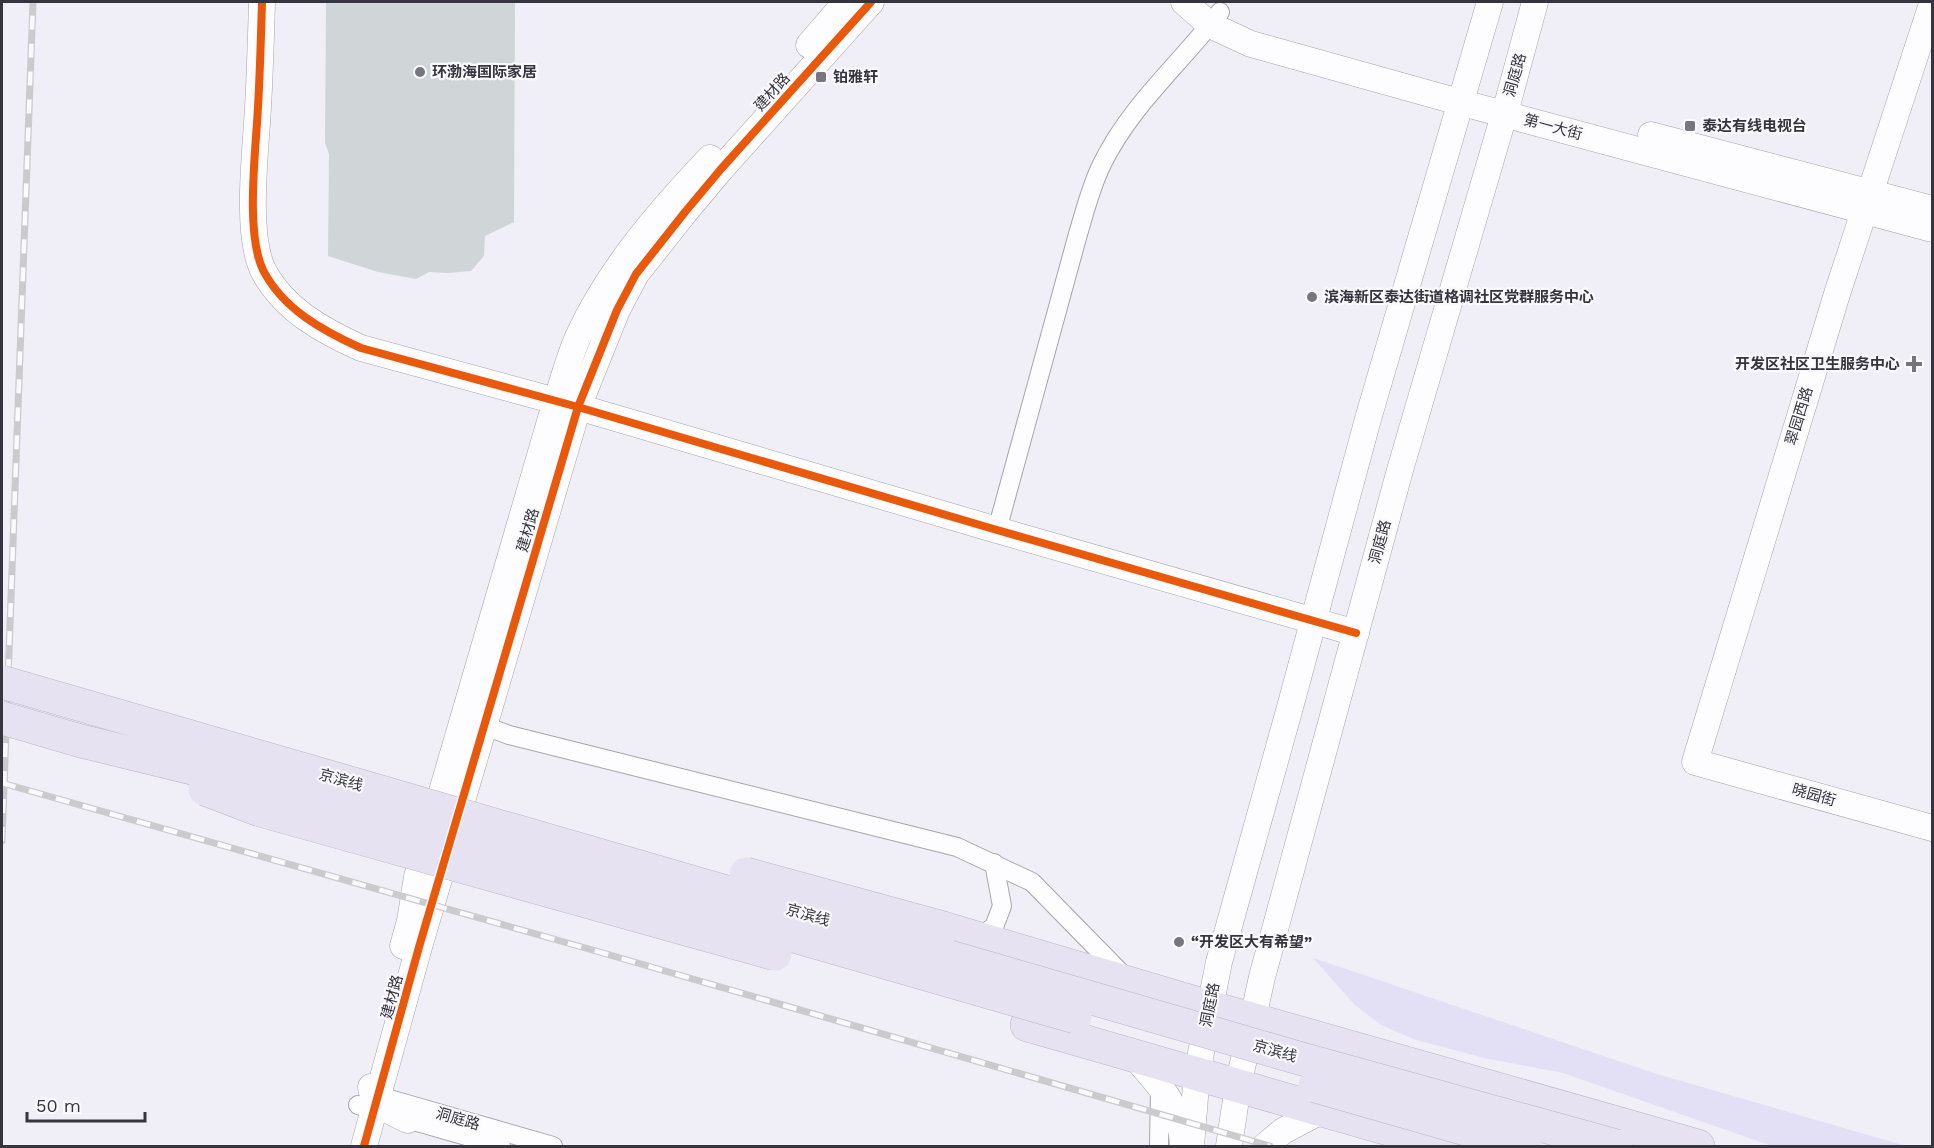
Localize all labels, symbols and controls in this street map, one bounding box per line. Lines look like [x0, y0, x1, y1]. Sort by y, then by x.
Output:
street label: 洞庭路 [1500, 51, 1530, 99]
place label: 环渤海国际家居 [432, 63, 537, 81]
marker: 环渤海国际家居 [413, 65, 427, 79]
place label: 铂雅轩 [833, 68, 878, 86]
street label: 建材路 [750, 69, 794, 115]
marker: 铂雅轩 [814, 70, 828, 84]
street label: 第一大街 [1522, 111, 1584, 143]
place label: 泰达有线电视台 [1702, 117, 1807, 135]
marker: 泰达有线电视台 [1683, 119, 1697, 133]
place label: 滨海新区泰达街道格调社区党群服务中心 [1324, 288, 1594, 306]
marker: 滨海新区泰达街道格调社区党群服务中心 [1305, 290, 1319, 304]
place label: 开发区社区卫生服务中心 [1735, 355, 1900, 373]
marker: 开发区社区卫生服务中心 [1905, 355, 1923, 373]
street label: 翠园西路 [1782, 385, 1816, 447]
street label: 建材路 [513, 506, 543, 554]
street label: 洞庭路 [1365, 518, 1395, 566]
street label: 京滨线 [317, 765, 365, 795]
street label: 晓园街 [1790, 780, 1838, 810]
street label: 京滨线 [784, 900, 832, 930]
place label: “开发区大有希望” [1191, 933, 1312, 951]
marker: “开发区大有希望” [1172, 935, 1186, 949]
street label: 建材路 [377, 973, 407, 1021]
street label: 洞庭路 [1197, 981, 1223, 1029]
street label: 京滨线 [1251, 1036, 1299, 1066]
scale bar [27, 1085, 146, 1123]
text: 50 m [36, 1095, 81, 1116]
street label: 洞庭路 [434, 1104, 482, 1134]

